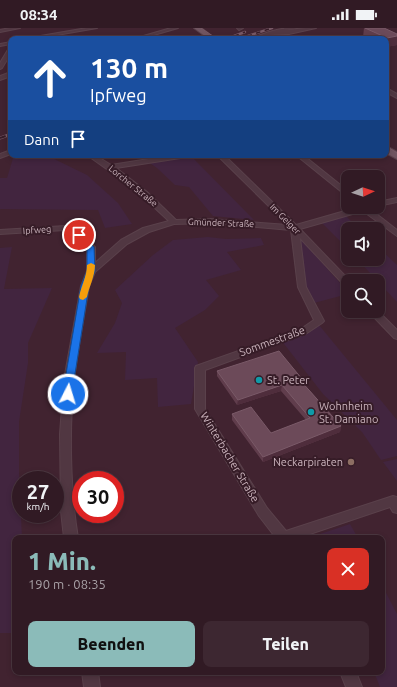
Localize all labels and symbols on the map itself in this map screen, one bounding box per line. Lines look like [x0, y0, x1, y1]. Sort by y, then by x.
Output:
street label: Lorcher Straße [107, 163, 159, 209]
north arrow [341, 170, 385, 214]
street label: Im Geiger [268, 202, 303, 237]
street label: Gmünder Straße [188, 217, 254, 229]
pin [62, 218, 96, 252]
street label: Ipfweg [23, 224, 51, 236]
street label: Sommestraße [238, 324, 306, 358]
position arrow [47, 373, 89, 415]
place label: St. Peter [267, 374, 310, 386]
marker: St. Peter [254, 375, 264, 385]
place label: Wohnheim St. Damiano [319, 400, 378, 425]
marker: Wohnheim St. Damiano [306, 407, 316, 417]
street label: Winterbacher Straße [198, 410, 262, 504]
place label: Neckarpiraten [273, 456, 343, 468]
marker: Neckarpiraten [346, 457, 356, 467]
speed limit sign: 30 [72, 471, 124, 523]

